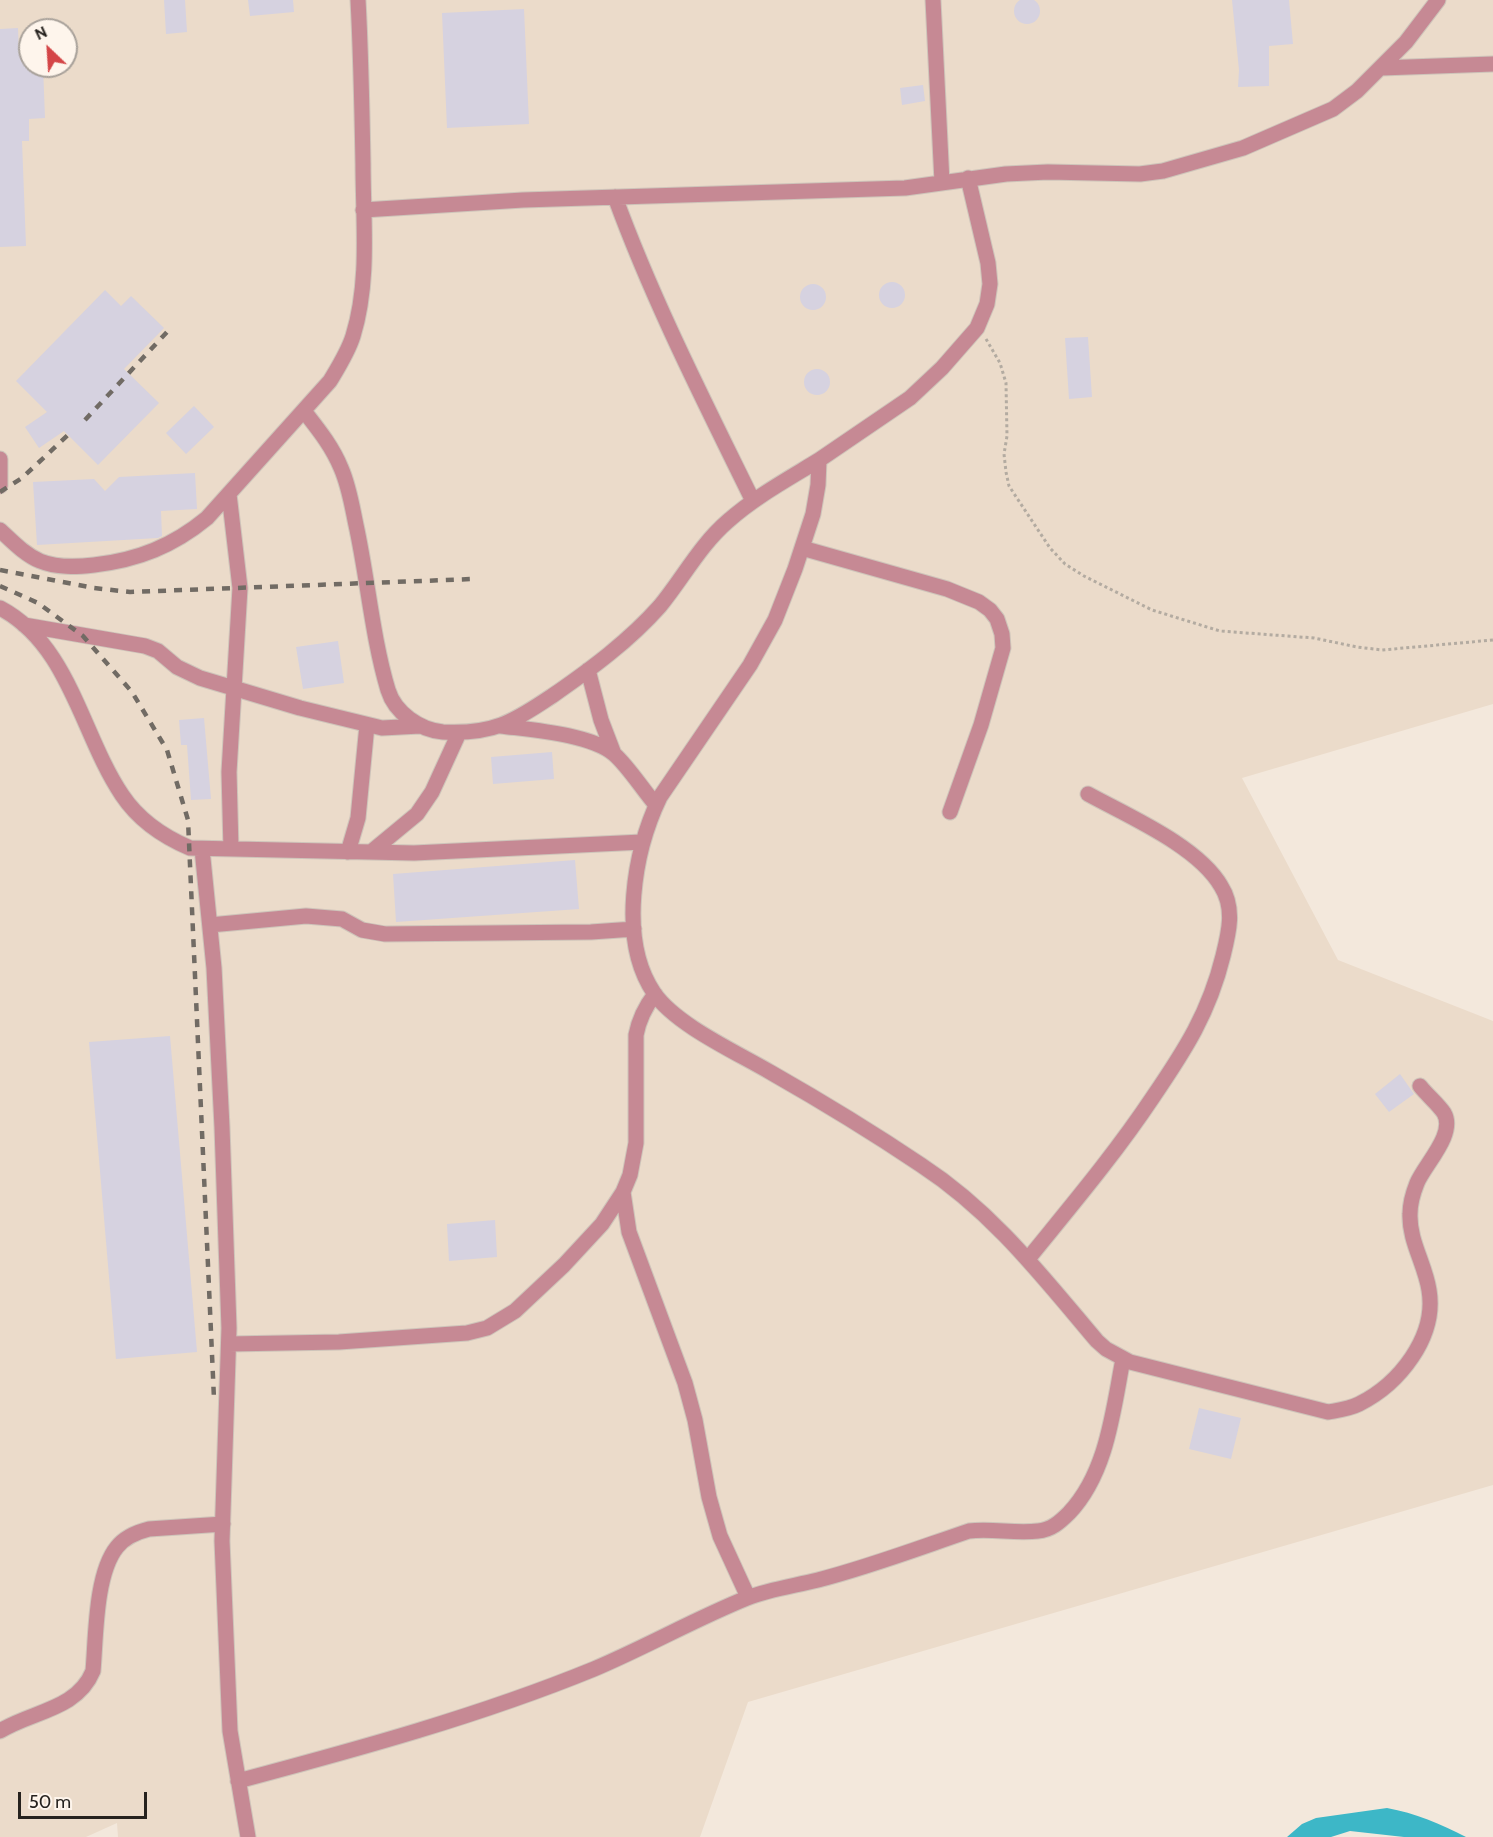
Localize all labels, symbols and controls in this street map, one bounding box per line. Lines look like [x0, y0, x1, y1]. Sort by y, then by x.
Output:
north arrow [18, 18, 78, 78]
text: N [32, 22, 50, 44]
scale bar [21, 1780, 150, 1818]
text: 50 m [29, 1791, 71, 1813]

